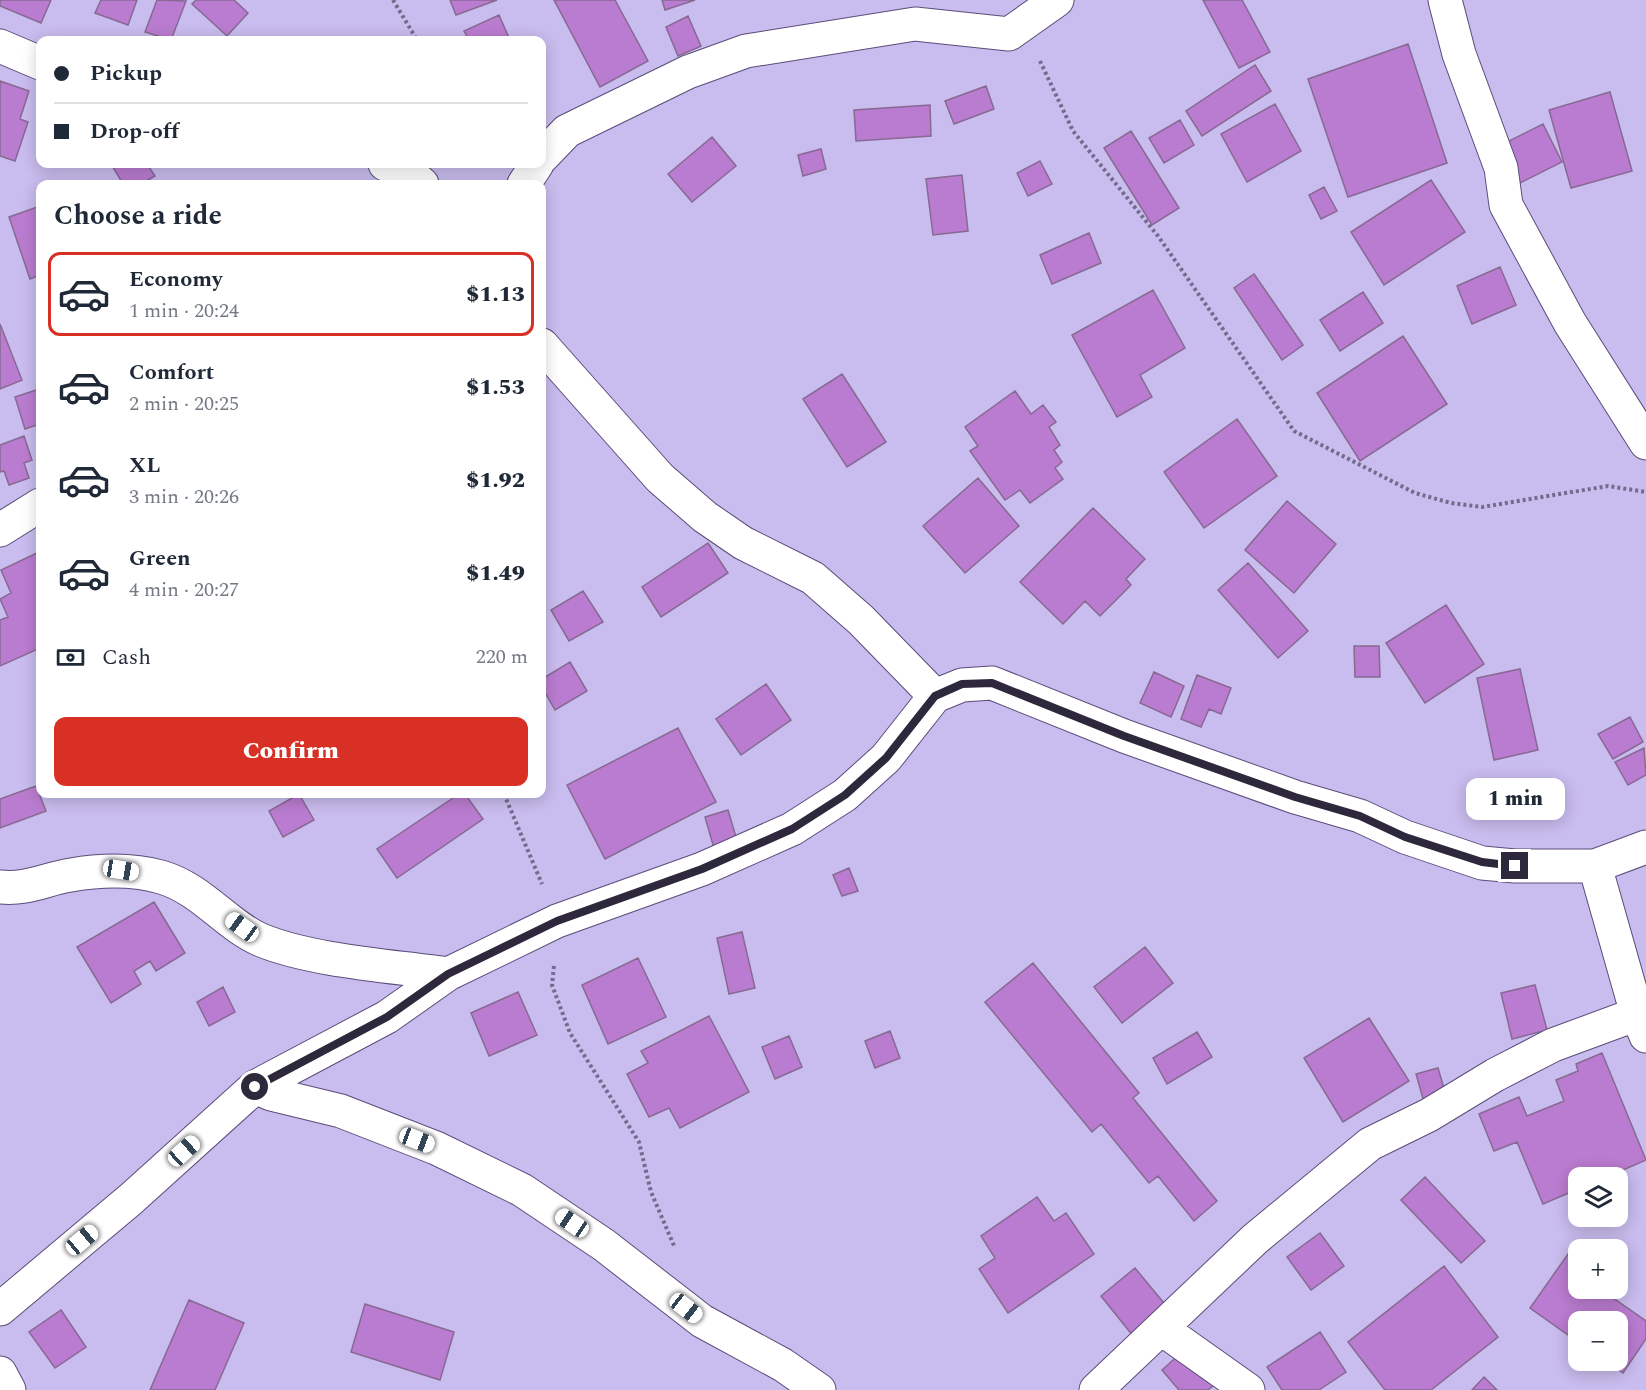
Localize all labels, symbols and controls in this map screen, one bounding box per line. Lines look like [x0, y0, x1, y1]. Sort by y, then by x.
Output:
text: Pickup [90, 57, 162, 90]
text: Drop-off [90, 115, 179, 148]
text: Choose a ride [54, 195, 222, 237]
text: Economy [129, 263, 222, 296]
icon: car [57, 267, 111, 321]
text: $1.13 [466, 278, 525, 311]
text: 1 min · 20:24 [129, 296, 239, 326]
text: Comfort [129, 356, 214, 389]
icon: car [57, 360, 111, 414]
text: $1.53 [466, 371, 525, 404]
text: 2 min · 20:25 [129, 389, 239, 419]
text: XL [129, 449, 160, 482]
icon: car [57, 453, 111, 507]
text: $1.92 [466, 464, 525, 497]
text: 3 min · 20:26 [129, 482, 239, 512]
text: Green [129, 542, 191, 575]
icon: car [57, 546, 111, 600]
text: $1.49 [466, 557, 525, 590]
text: 4 min · 20:27 [129, 575, 239, 605]
icon: cash [54, 641, 87, 674]
text: Cash [102, 641, 151, 674]
text: 220 m [476, 642, 528, 672]
button: Confirm [54, 717, 528, 786]
callout: 1 min [1466, 779, 1564, 821]
text: 1 min [1488, 784, 1543, 814]
route end [1501, 852, 1528, 879]
car [102, 858, 140, 882]
car [222, 909, 262, 945]
route start [241, 1073, 268, 1100]
car [397, 1125, 437, 1155]
car [165, 1132, 203, 1170]
map controls [1568, 1167, 1628, 1371]
button: layers [1568, 1167, 1628, 1227]
car [552, 1205, 592, 1241]
car [62, 1222, 102, 1258]
button: + [1568, 1239, 1628, 1299]
car [666, 1290, 706, 1326]
button: − [1568, 1311, 1628, 1371]

